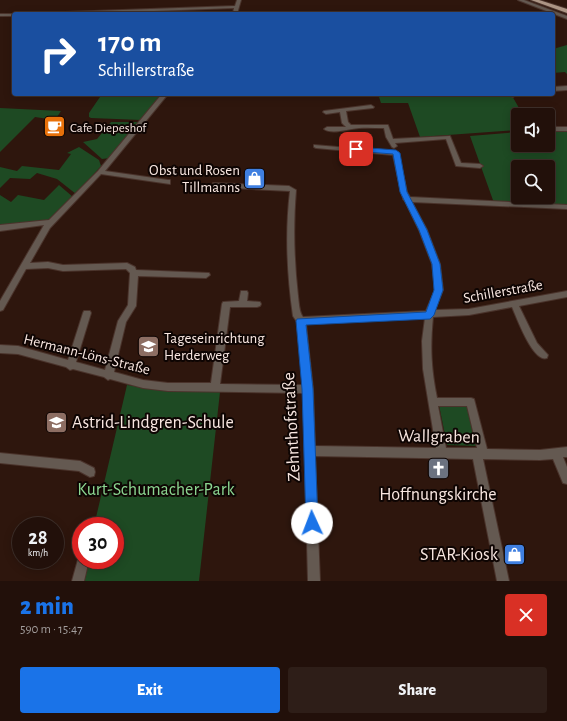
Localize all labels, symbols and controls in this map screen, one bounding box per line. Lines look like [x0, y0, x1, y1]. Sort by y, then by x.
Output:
icon: right [32, 28, 84, 80]
text: 170 m [98, 29, 162, 57]
text: Schillerstraße [98, 62, 194, 80]
map controls [511, 108, 555, 204]
button: sound [511, 108, 555, 152]
cafe icon: Cafe Diepeshof [42, 114, 68, 140]
place label: Cafe Diepeshof [70, 122, 147, 135]
pin [339, 132, 373, 166]
icon: arrive [345, 138, 367, 160]
button: search [511, 160, 555, 204]
place label: Obst und Rosen Tillmanns [149, 163, 240, 195]
shop icon: Obst und Rosen Tillmanns [242, 166, 268, 192]
street label: Schillerstraße [462, 277, 544, 306]
place label: Tageseinrichtung Herderweg [164, 331, 265, 363]
street label: Hermann-Löns-Straße [22, 332, 152, 377]
school or university icon: Tageseinrichtung Herderweg [136, 334, 162, 360]
street label: Zehnthofstraße [280, 372, 304, 482]
school or university icon: Astrid-Lindgren-Schule [44, 409, 70, 435]
place label: Astrid-Lindgren-Schule [72, 414, 234, 432]
street label: Wallgraben [398, 427, 480, 447]
church icon: Hoffnungskirche [425, 456, 451, 482]
park label: Kurt-Schumacher-Park [77, 481, 235, 499]
place label: Hoffnungskirche [379, 486, 497, 504]
position arrow [291, 502, 333, 544]
speed limit sign: 30 [72, 517, 124, 569]
text: 28 [28, 528, 48, 548]
shop icon: STAR-Kiosk [501, 541, 527, 567]
place label: STAR-Kiosk [420, 546, 499, 564]
text: km/h [28, 548, 48, 558]
button: close [505, 594, 547, 636]
text: 2 min [20, 595, 74, 619]
text: 590 m · 15:47 [20, 623, 83, 636]
button: Exit [20, 667, 280, 713]
button: Share [288, 667, 547, 713]

